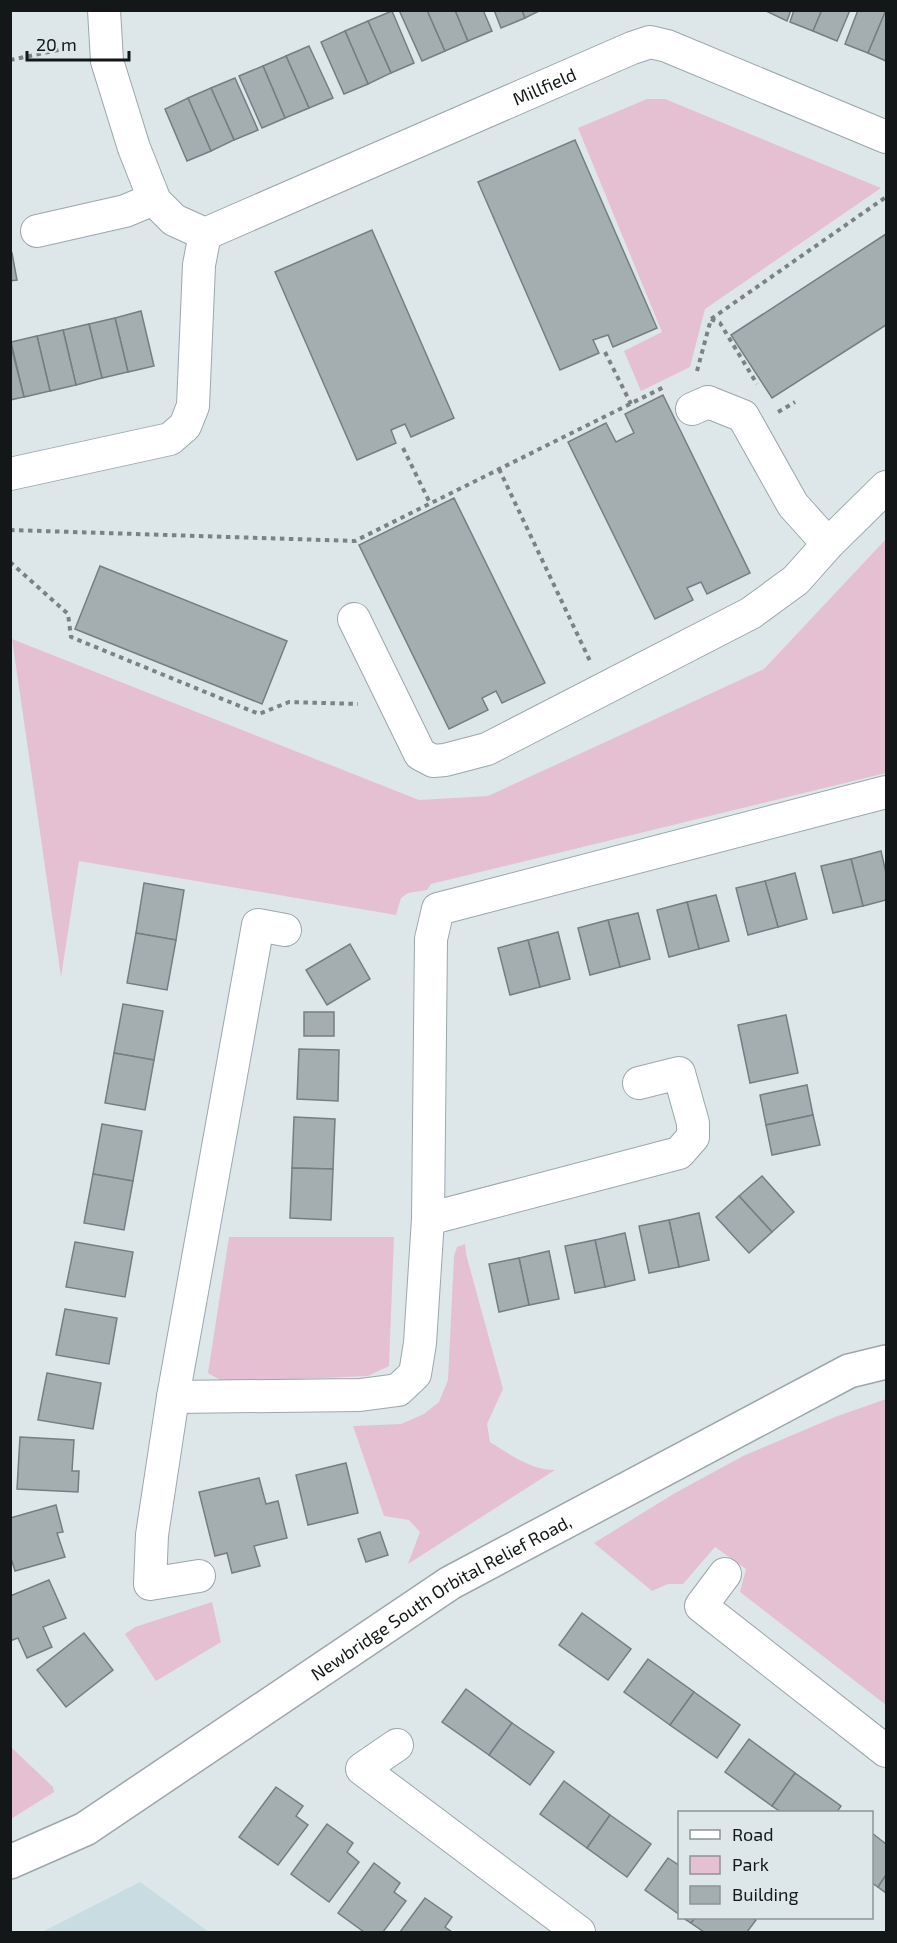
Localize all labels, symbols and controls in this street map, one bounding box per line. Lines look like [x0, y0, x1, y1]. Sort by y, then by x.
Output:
scale bar [27, 24, 129, 62]
text: 20 m [36, 33, 77, 55]
street label: Millfield [509, 63, 579, 110]
street label: Newbridge South Orbital Relief Road, [306, 1510, 575, 1685]
legend [678, 1811, 873, 1919]
text: Road [732, 1823, 773, 1845]
text: Park [732, 1853, 769, 1875]
text: Building [732, 1883, 799, 1905]

